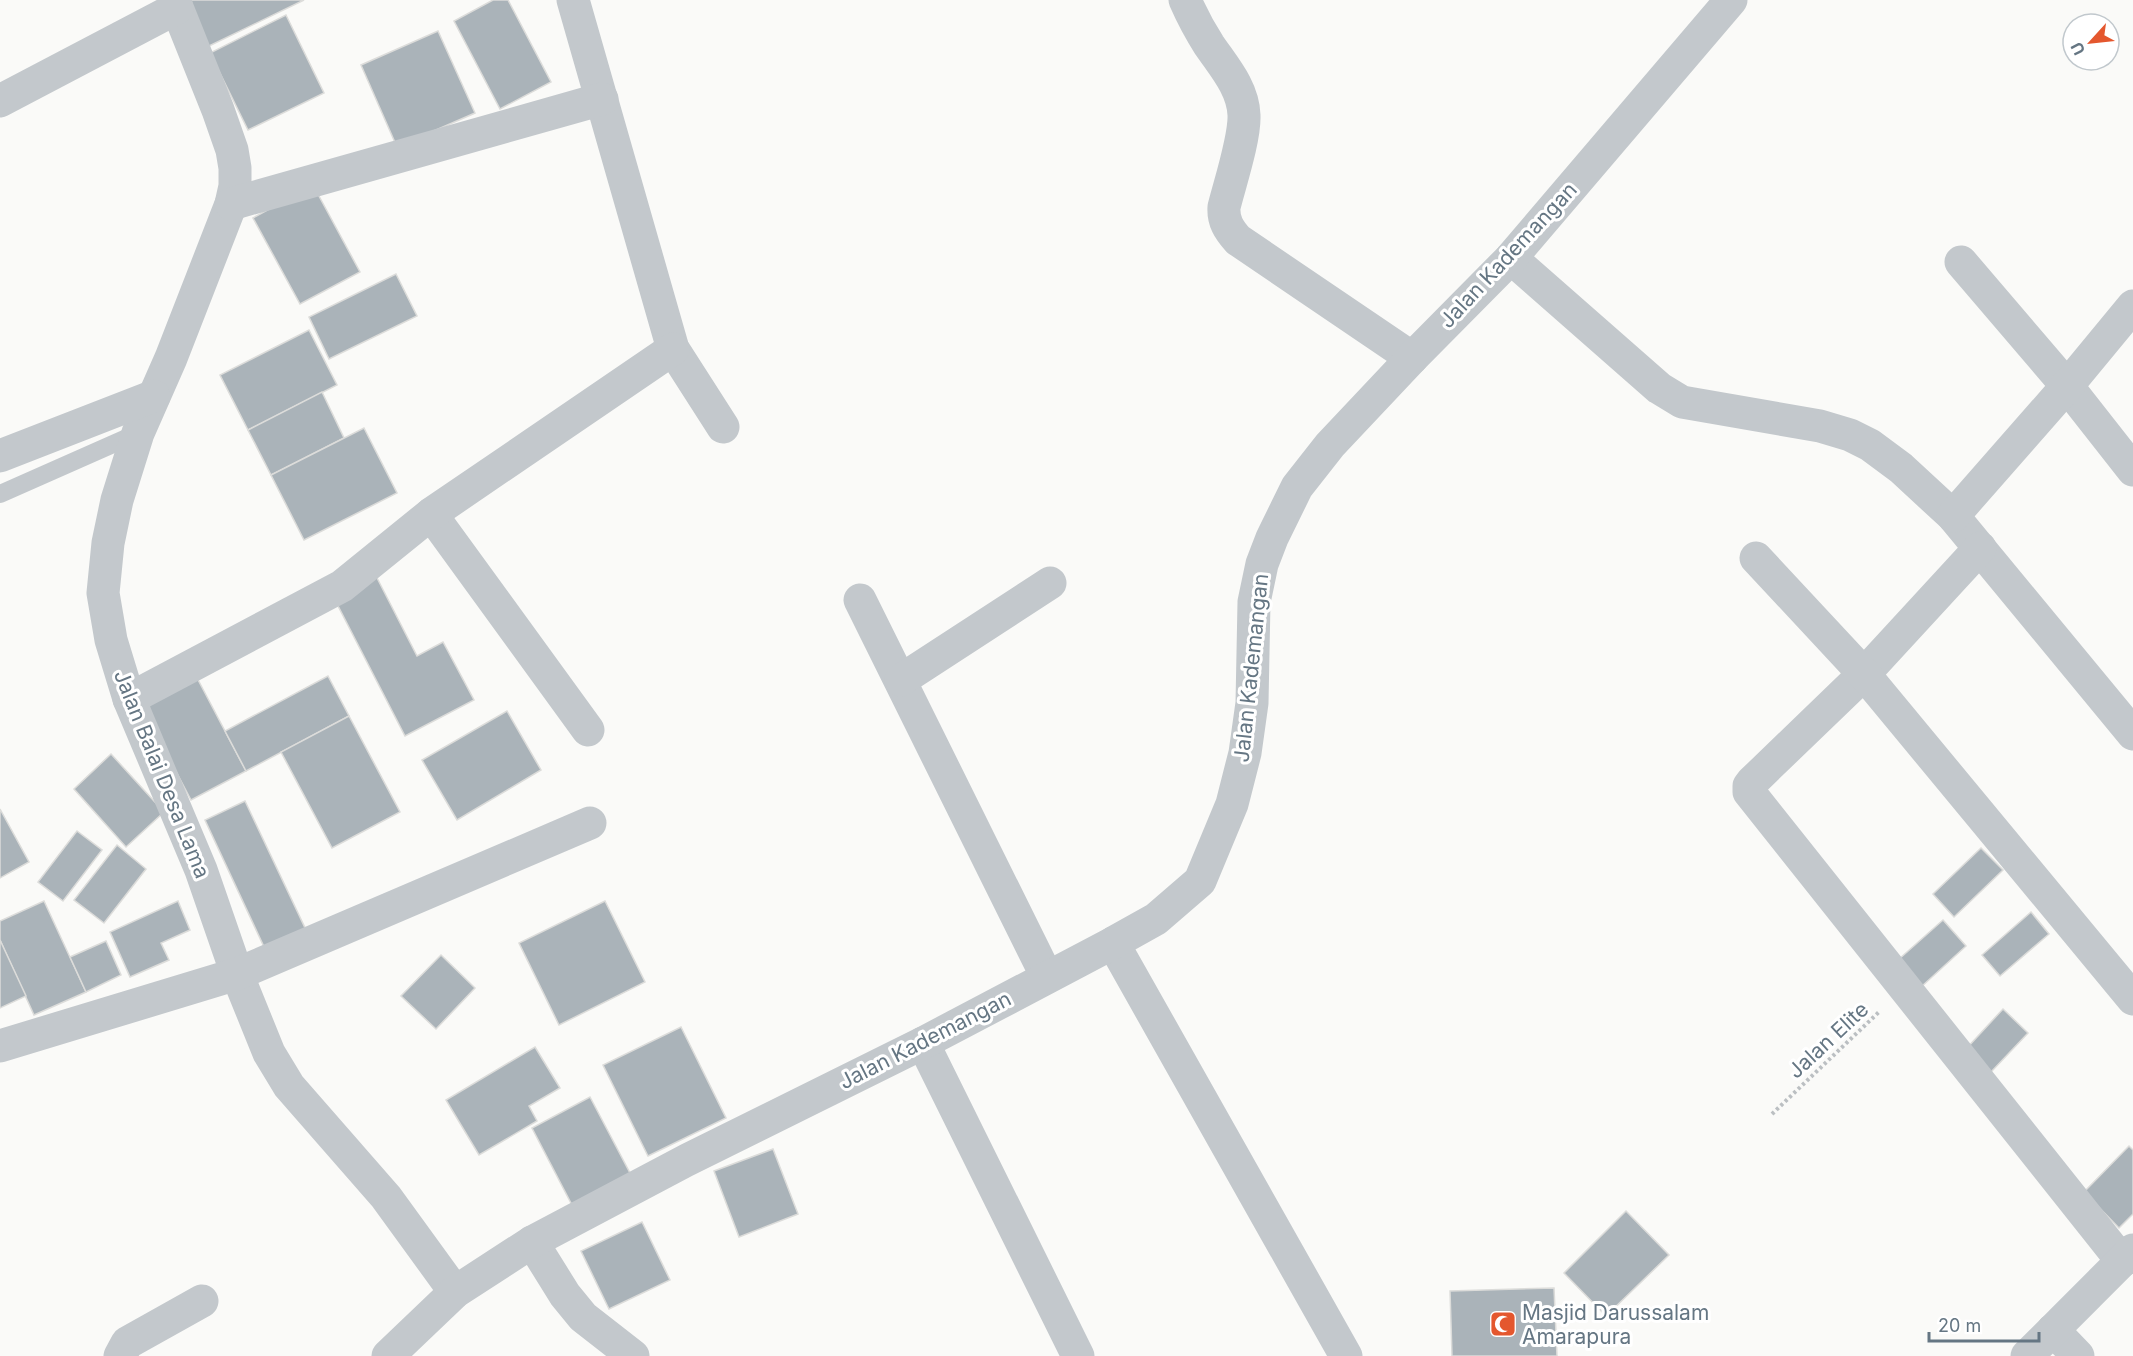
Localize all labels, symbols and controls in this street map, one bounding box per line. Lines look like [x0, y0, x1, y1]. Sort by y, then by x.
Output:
north arrow [2061, 12, 2121, 72]
text: U [2066, 39, 2089, 59]
street label: Jalan Kademangan [1434, 177, 1582, 333]
street label: Jalan Kademangan [1229, 572, 1273, 764]
street label: Jalan Balai Desa Lama [109, 666, 215, 882]
street label: Jalan Kademangan [835, 986, 1015, 1094]
street label: Jalan Elite [1783, 997, 1873, 1083]
place label: Masjid Darussalam Amarapura [1522, 1300, 1709, 1349]
scale bar [1929, 1305, 2038, 1343]
mosque icon: Masjid Darussalam Amarapura [1488, 1309, 1518, 1339]
text: 20 m [1938, 1315, 1981, 1336]

